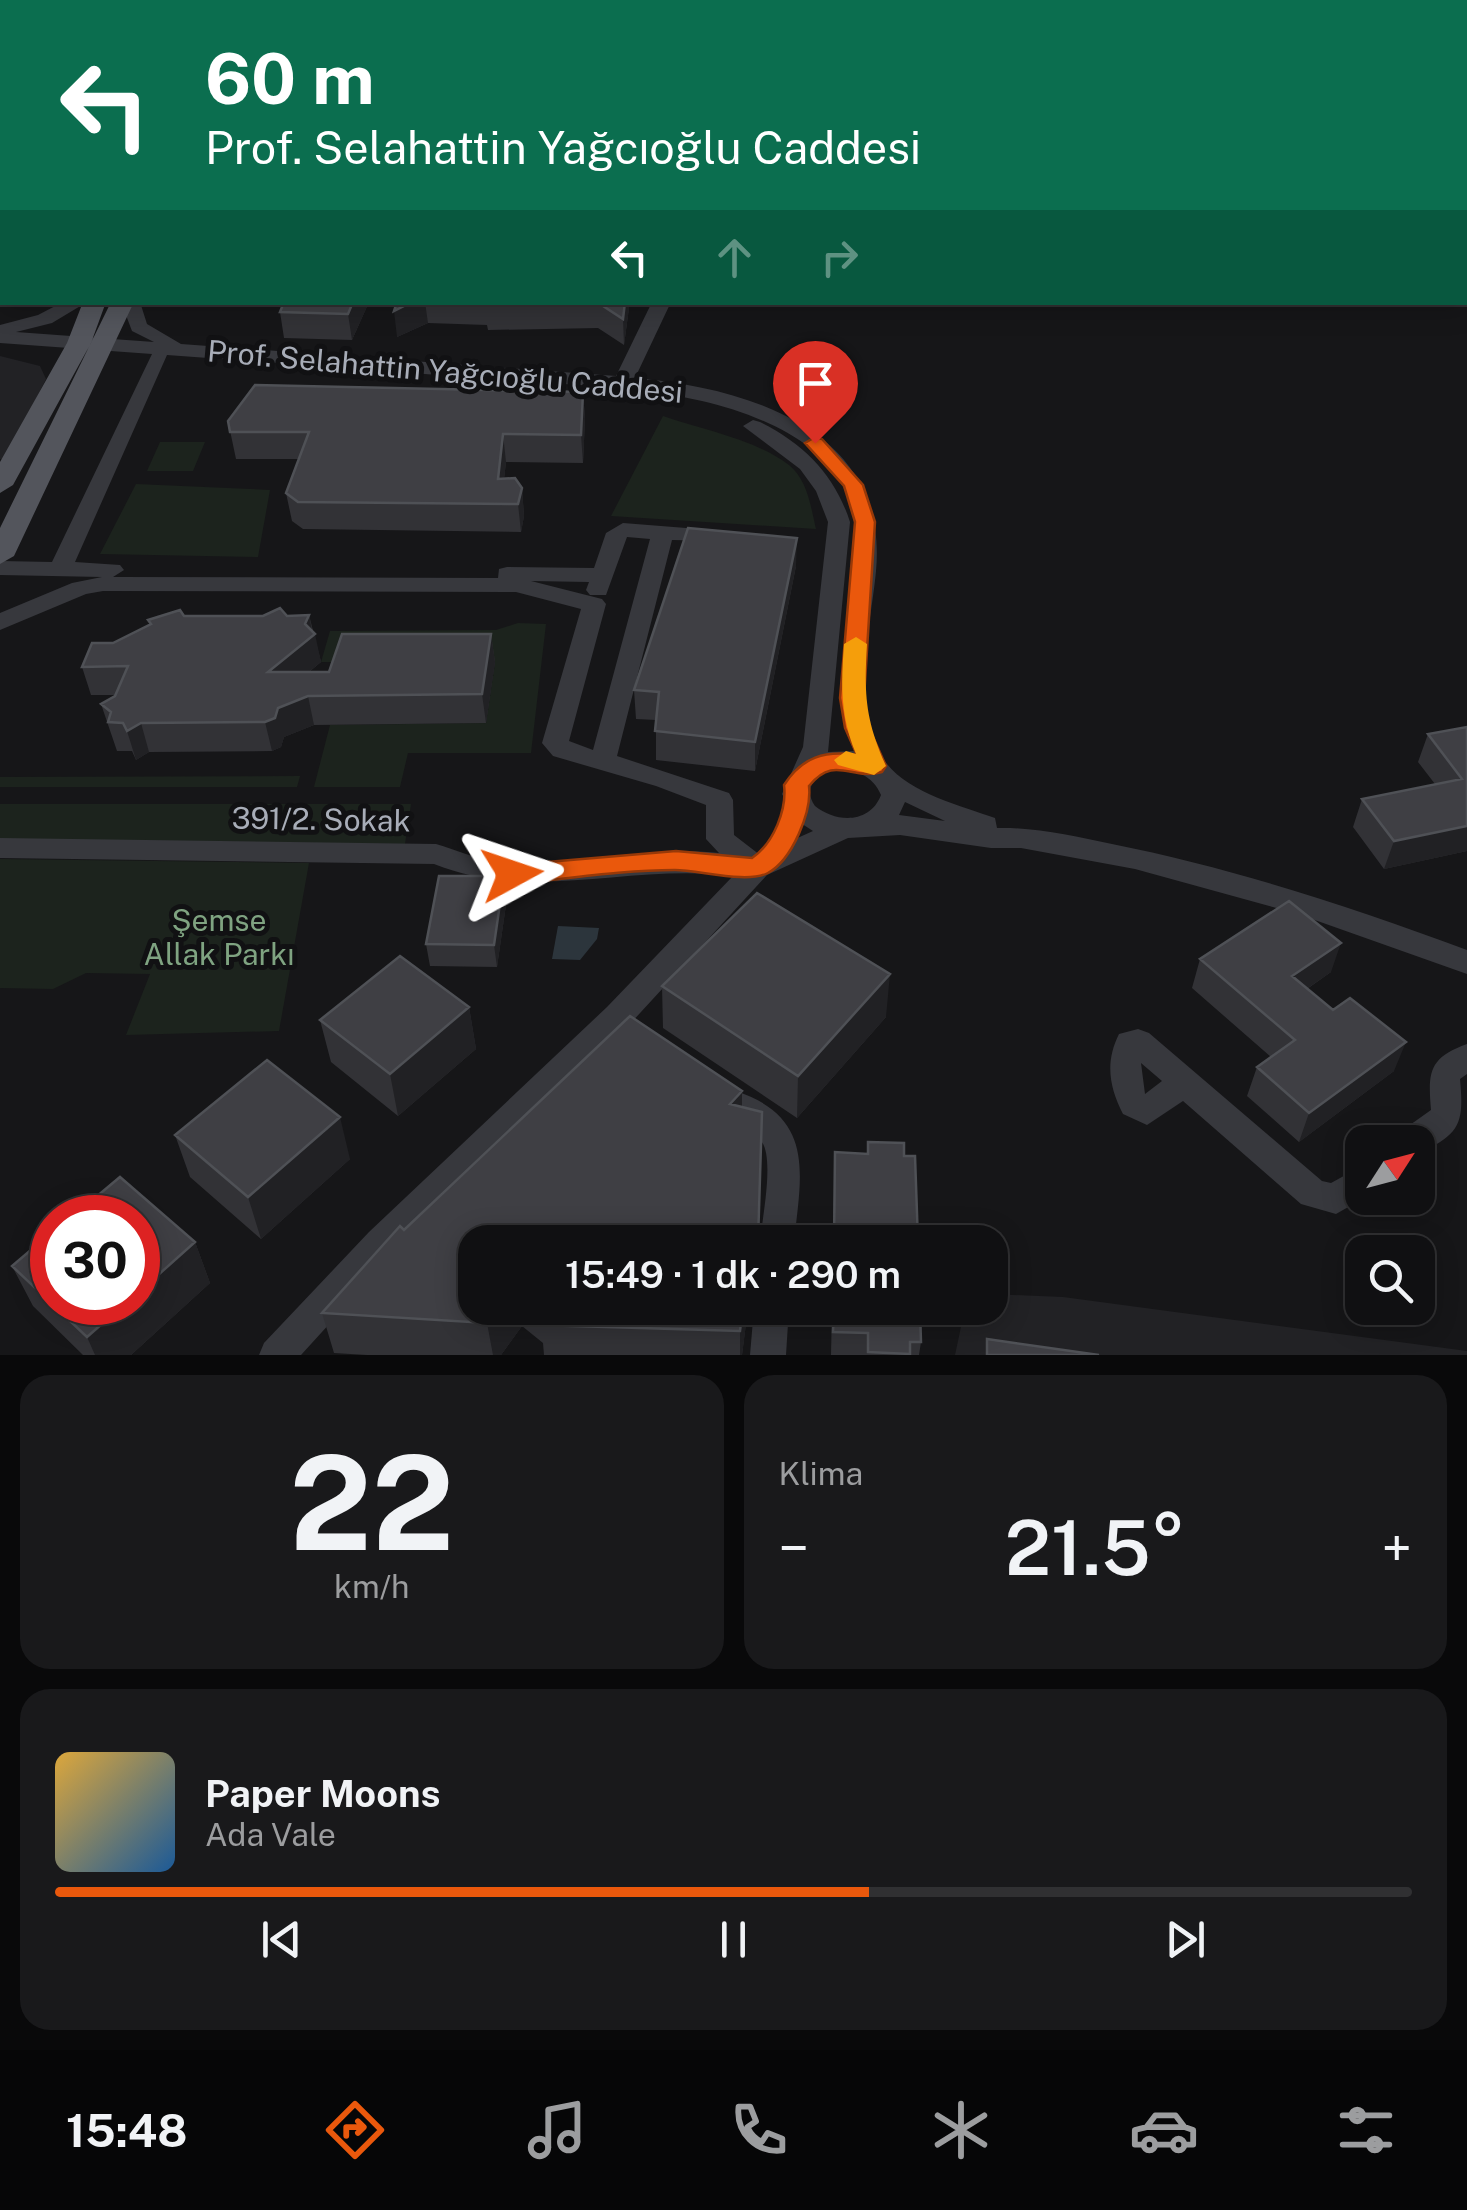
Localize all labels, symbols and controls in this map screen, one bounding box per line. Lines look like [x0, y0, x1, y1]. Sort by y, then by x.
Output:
text: 60 m [205, 37, 375, 120]
icon: left [40, 40, 170, 170]
text: Prof. Selahattin Yağcıoğlu Caddesi [205, 121, 921, 174]
icon: left [602, 230, 657, 285]
icon: ahead [707, 230, 762, 285]
icon: right [812, 230, 867, 285]
street label: Prof. Selahattin Yağcıoğlu Caddesi [206, 332, 684, 410]
pin [773, 341, 858, 444]
icon: arrive [788, 356, 843, 411]
street label: 391/2. Sokak [231, 799, 411, 839]
position arrow [460, 822, 564, 926]
park label: Şemse Allak Parkı [144, 902, 294, 972]
north arrow [1345, 1125, 1435, 1215]
map controls [1345, 1125, 1435, 1325]
speed limit sign: 30 [30, 1195, 160, 1325]
button: search [1345, 1235, 1435, 1325]
text: 15:49 · 1 dk · 290 m [565, 1252, 901, 1297]
text: 22 [289, 1427, 454, 1579]
text: Klima [779, 1455, 863, 1492]
text: 21.5° [1005, 1504, 1186, 1592]
text: − [779, 1516, 809, 1580]
text: + [1381, 1516, 1412, 1580]
text: km/h [334, 1568, 409, 1605]
text: Paper Moons [205, 1771, 440, 1816]
text: Ada Vale [205, 1816, 336, 1853]
icon: previous [254, 1912, 309, 1967]
icon: pause [706, 1912, 761, 1967]
icon: next [1158, 1912, 1213, 1967]
icon: directions [320, 2095, 390, 2165]
icon: music [522, 2095, 592, 2165]
icon: phone [724, 2095, 794, 2165]
icon: climate [926, 2095, 996, 2165]
icon: car [1129, 2095, 1199, 2165]
icon: filters [1331, 2095, 1401, 2165]
text: 15:48 [66, 2104, 187, 2157]

